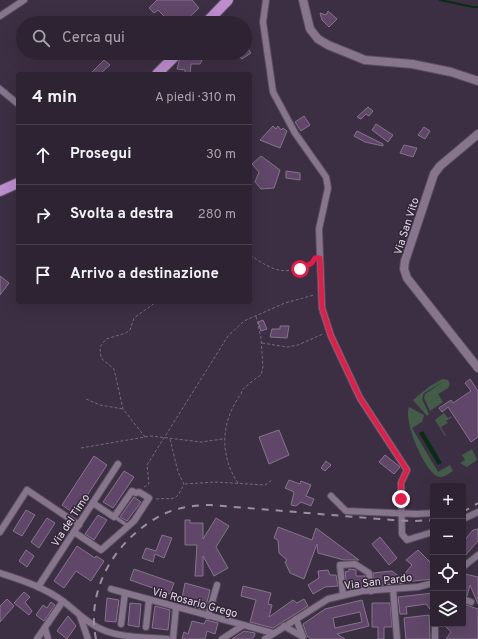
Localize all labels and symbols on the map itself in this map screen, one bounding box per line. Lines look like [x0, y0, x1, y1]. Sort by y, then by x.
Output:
street label: Via San Vito [391, 196, 423, 257]
route start [291, 260, 309, 278]
route end [392, 490, 410, 508]
street label: Via del Timo [49, 491, 93, 550]
street label: Via San Pardo [343, 571, 413, 593]
street label: Via Rosario Grego [150, 585, 239, 621]

